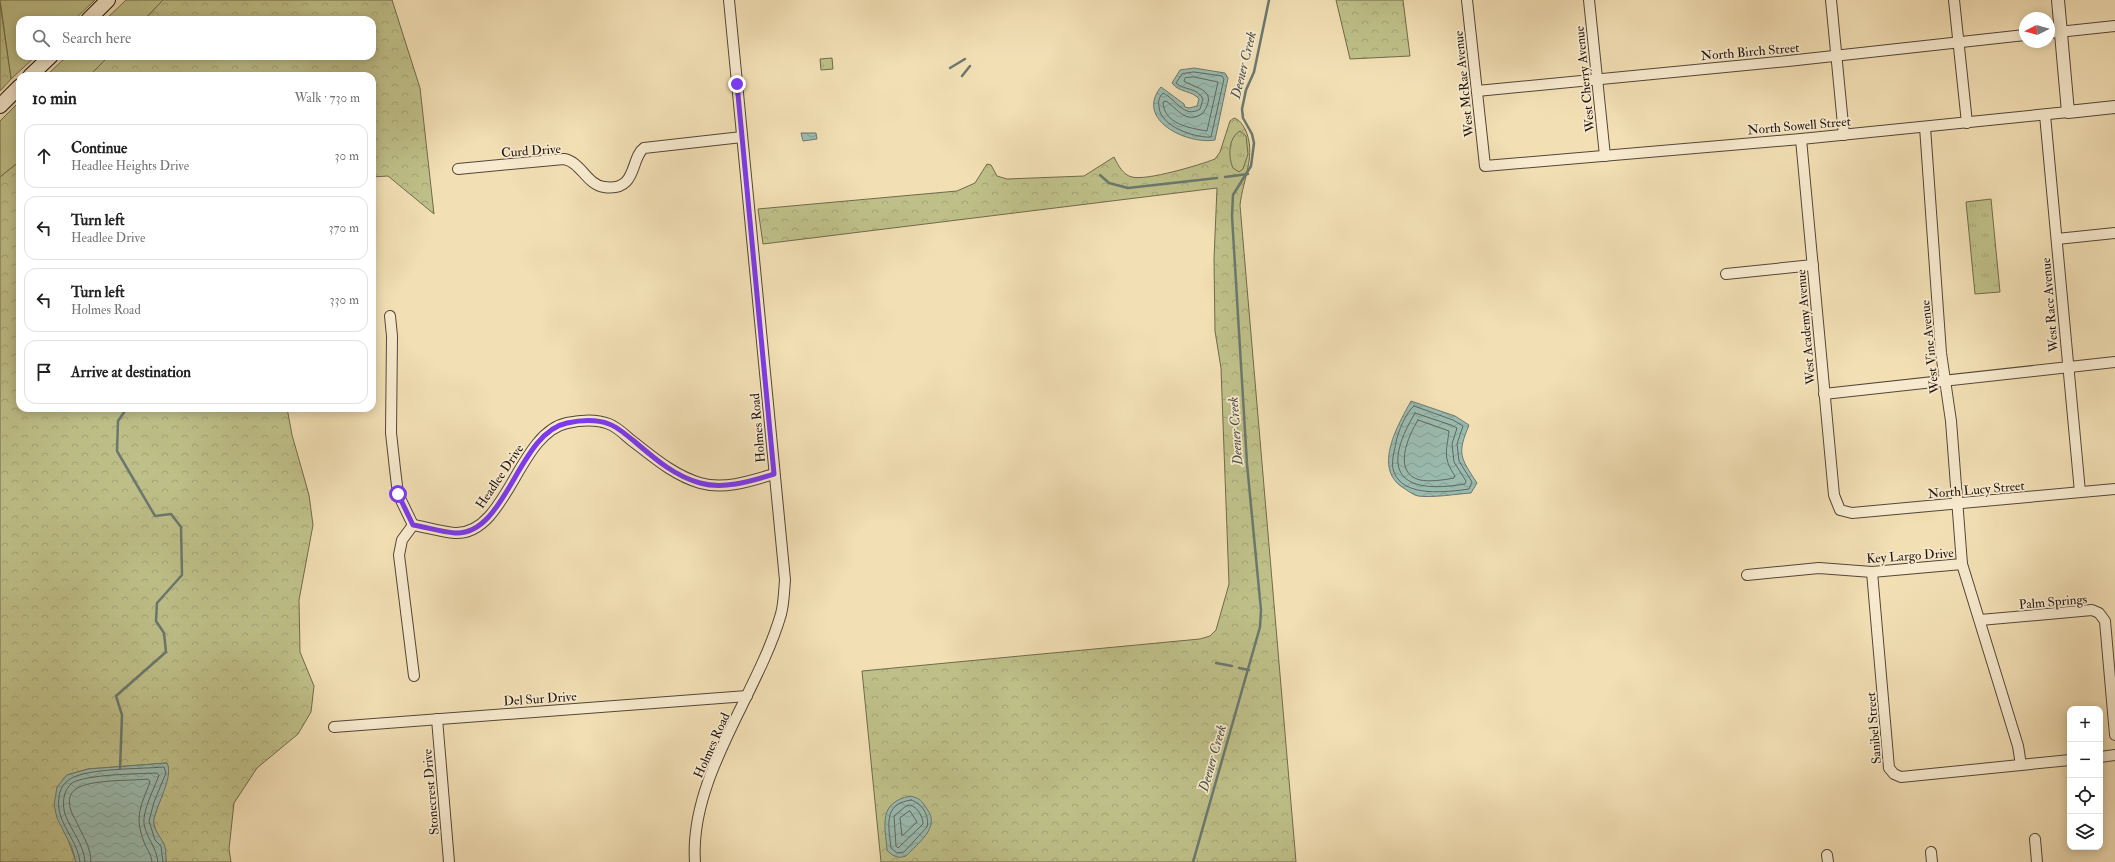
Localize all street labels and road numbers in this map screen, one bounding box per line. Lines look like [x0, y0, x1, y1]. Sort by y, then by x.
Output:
street label: West Cherry Avenue [1571, 24, 1600, 134]
street label: West McRae Avenue [1450, 29, 1478, 139]
street label: North Birch Street [1700, 40, 1800, 64]
street label: North Sowell Street [1747, 114, 1851, 138]
street label: Curd Drive [501, 141, 562, 161]
street label: West Race Avenue [2038, 257, 2062, 354]
street label: West Academy Avenue [1793, 268, 1820, 386]
street label: West Vine Avenue [1917, 299, 1943, 395]
street label: Holmes Road [747, 392, 769, 463]
street label: Headlee Drive [472, 441, 528, 512]
street label: North Lucy Street [1927, 478, 2025, 503]
street label: Key Largo Drive [1866, 545, 1955, 568]
street label: Palm Springs [2018, 591, 2088, 614]
street label: Del Sur Drive [503, 688, 578, 710]
street label: Sanibel Street [1863, 691, 1885, 764]
street label: Holmes Road [690, 710, 734, 781]
street label: Stonecrest Drive [419, 748, 443, 836]

